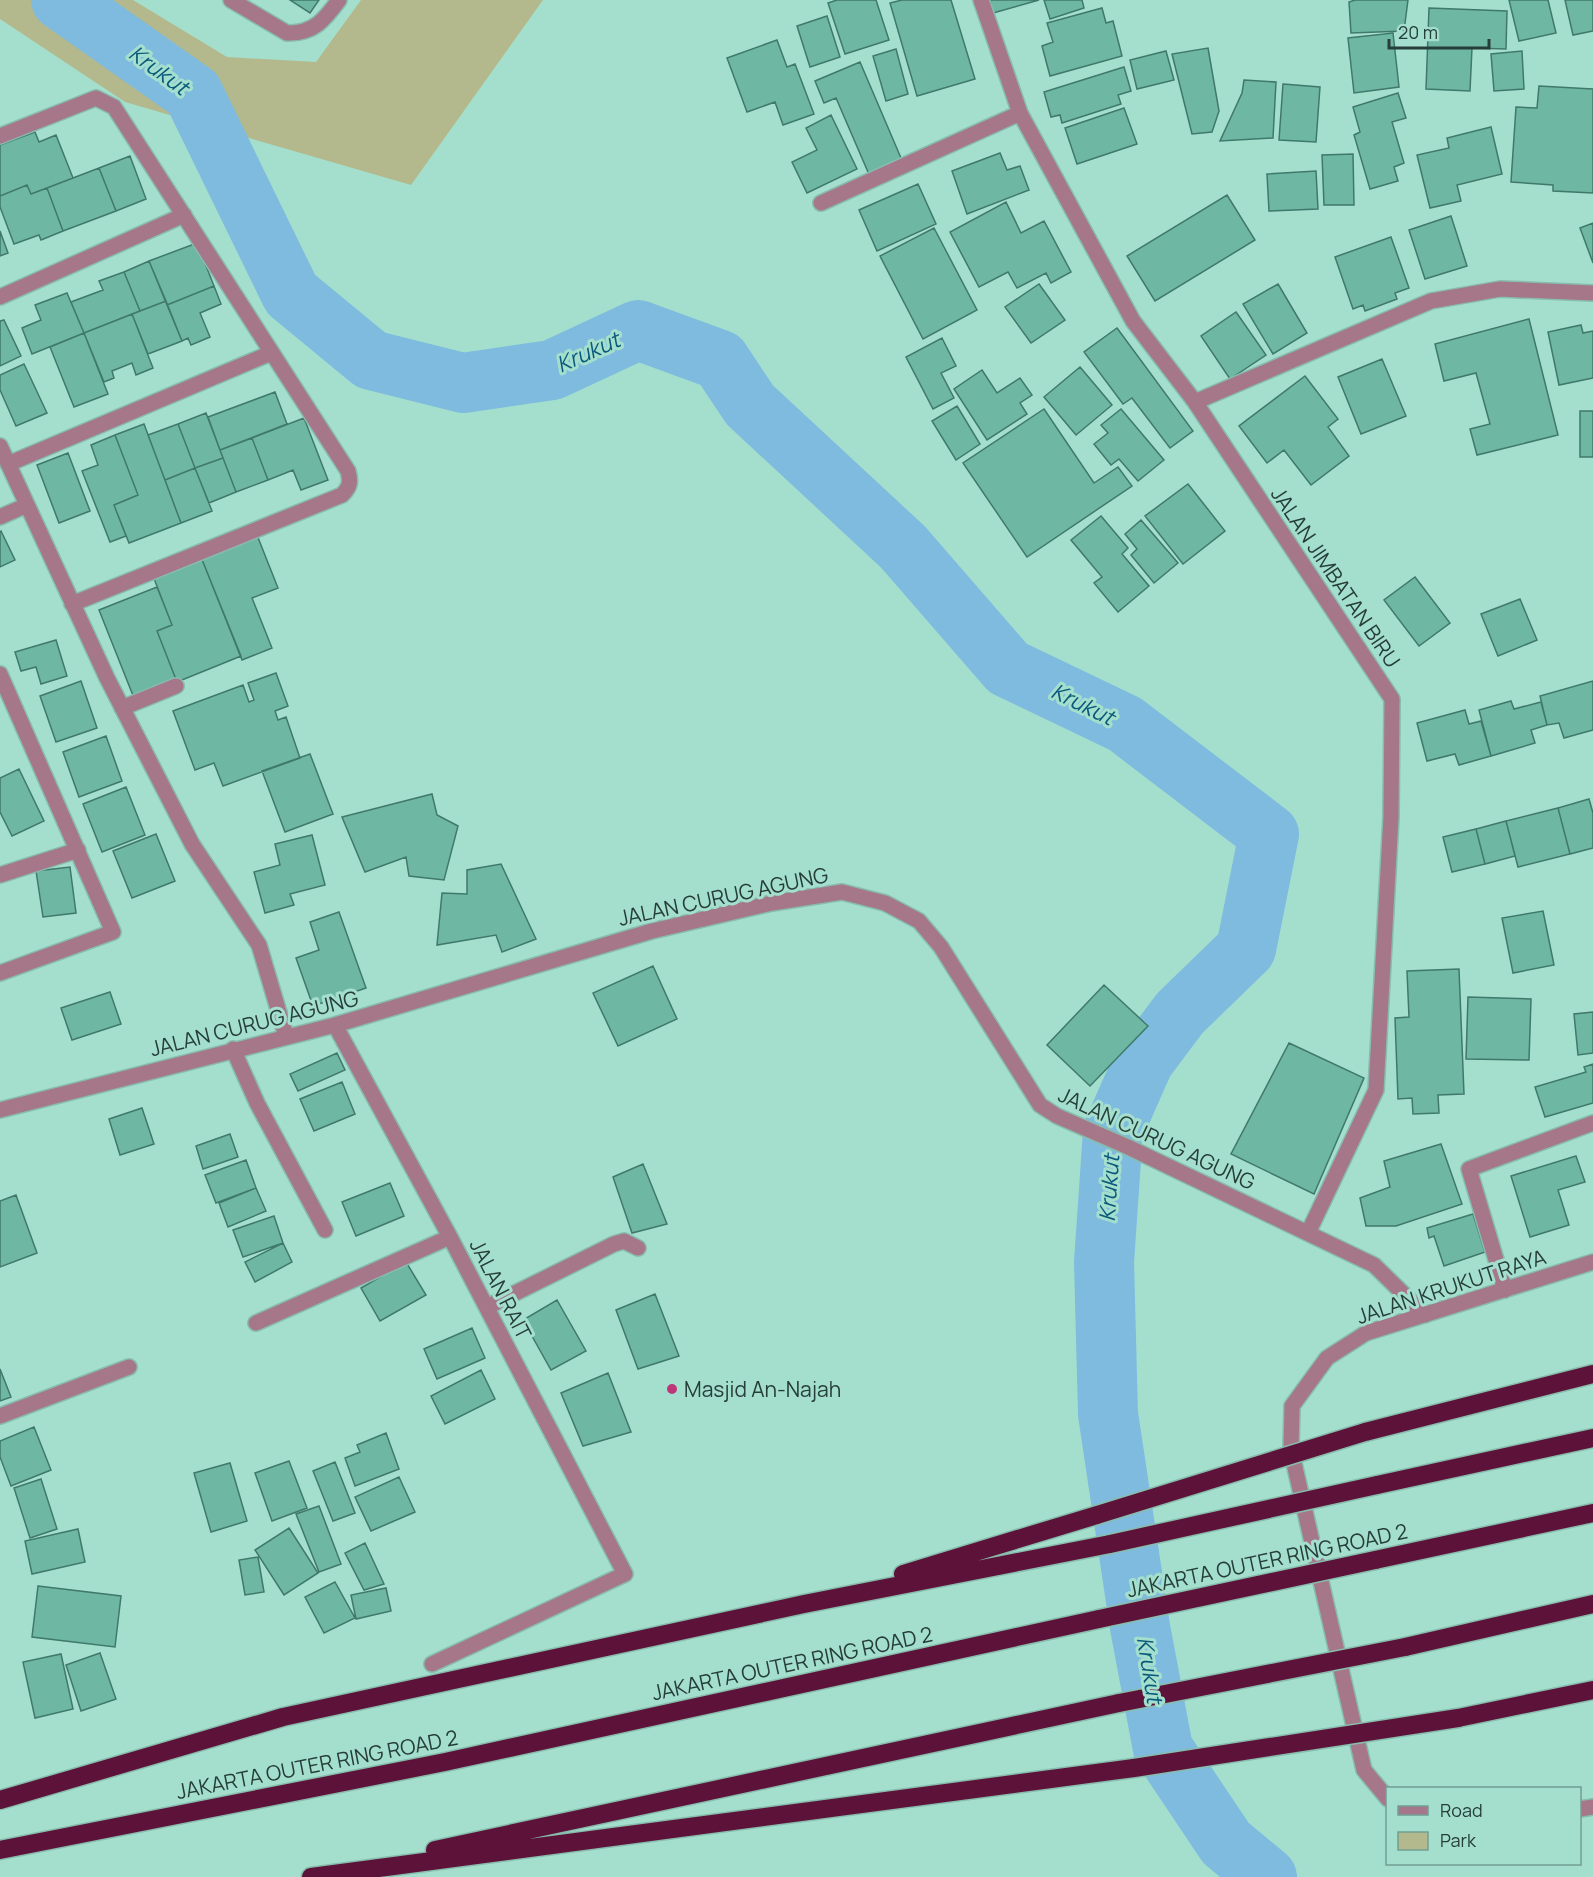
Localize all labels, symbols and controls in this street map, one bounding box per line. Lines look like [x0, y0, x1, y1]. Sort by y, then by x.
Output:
scale bar [1389, 12, 1490, 50]
text: 20 m [1398, 20, 1438, 44]
water label: Krukut [123, 38, 197, 103]
water label: Krukut [551, 324, 627, 379]
street label: JALAN JIMBATAN BIRU [1265, 481, 1407, 673]
water label: Krukut [1046, 676, 1122, 733]
street label: JALAN CURUG AGUNG [616, 860, 831, 932]
street label: JALAN CURUG AGUNG [147, 984, 361, 1062]
street label: JALAN CURUG AGUNG [1054, 1080, 1260, 1196]
water label: Krukut [1092, 1151, 1126, 1222]
street label: JALAN RAIT [464, 1234, 538, 1344]
street label: JALAN KRUKUT RAYA [1353, 1242, 1549, 1330]
place label: Masjid An-Najah [684, 1375, 841, 1403]
marker: Masjid An-Najah [665, 1382, 679, 1396]
street label: JAKARTA OUTER RING ROAD 2 [1124, 1517, 1410, 1603]
street label: JAKARTA OUTER RING ROAD 2 [649, 1620, 935, 1706]
water label: Krukut [1130, 1635, 1170, 1708]
street label: JAKARTA OUTER RING ROAD 2 [174, 1723, 460, 1805]
legend [1386, 1787, 1581, 1865]
text: Road [1440, 1798, 1483, 1822]
text: Park [1440, 1828, 1477, 1852]

